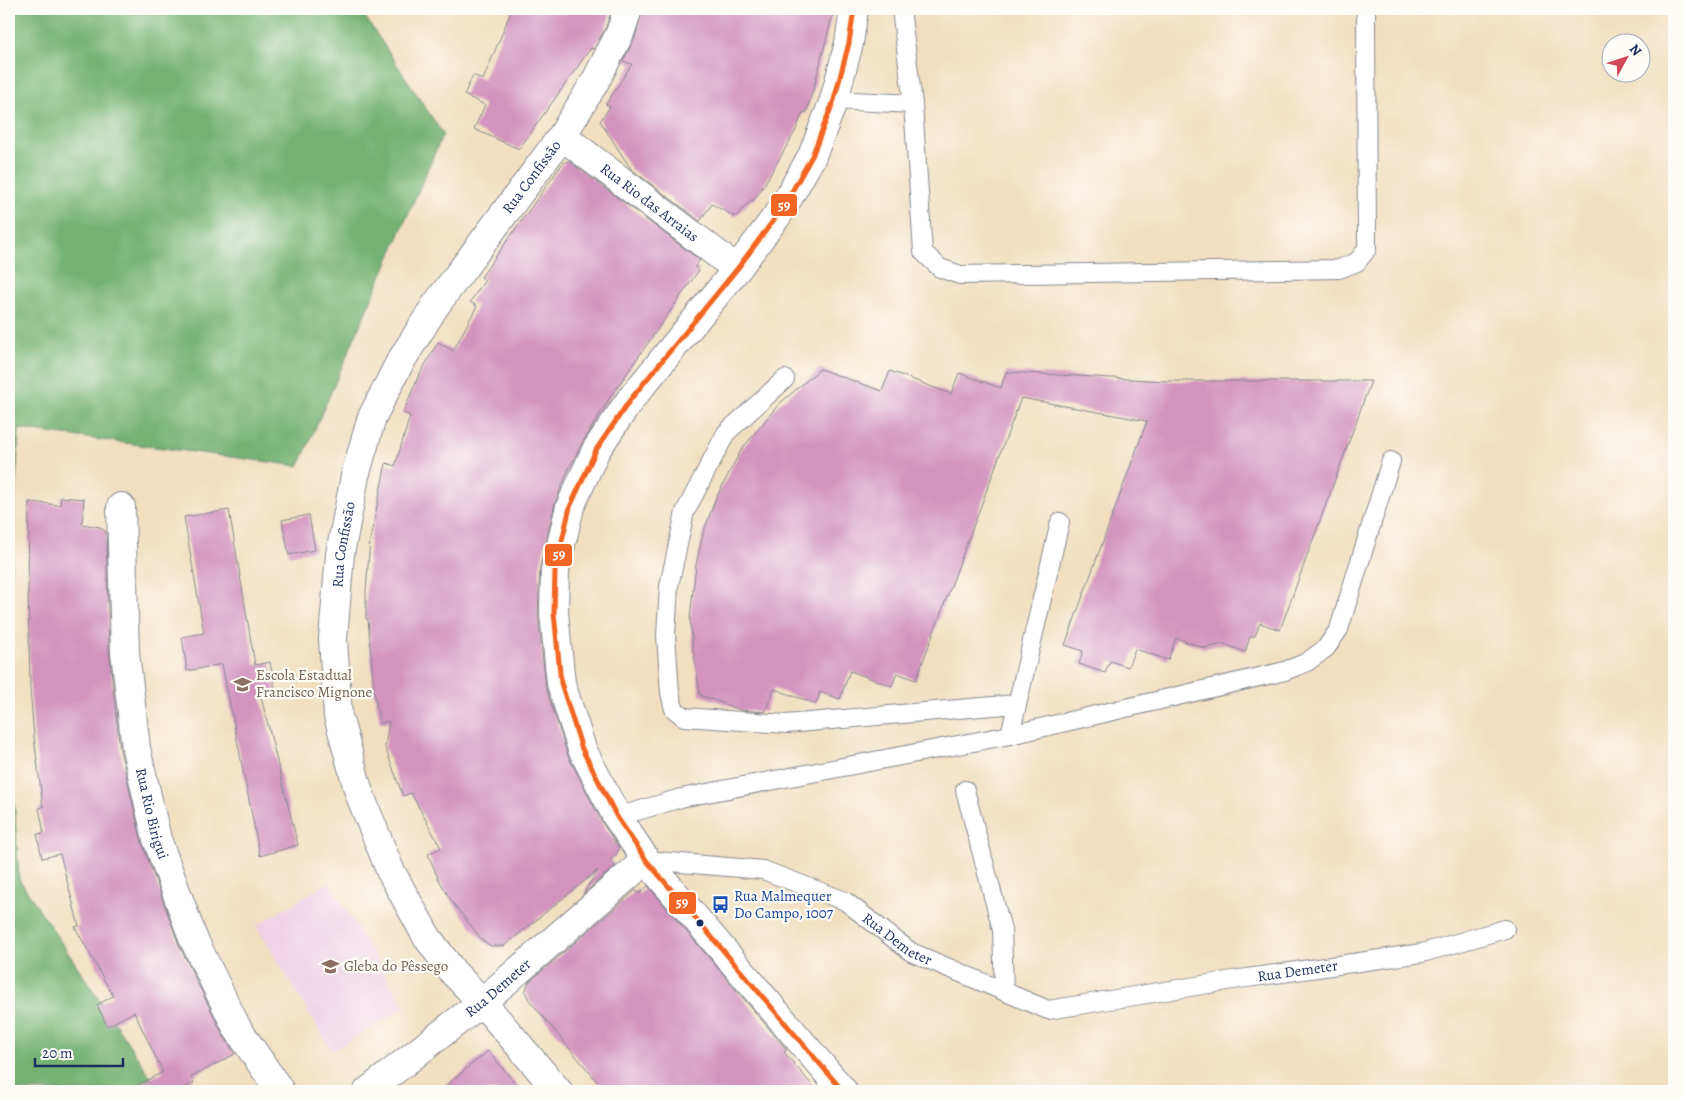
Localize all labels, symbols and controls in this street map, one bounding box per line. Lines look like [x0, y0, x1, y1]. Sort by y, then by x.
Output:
north arrow [1600, 32, 1650, 82]
text: N [1625, 40, 1646, 60]
street label: Rua Confissão [497, 136, 566, 218]
street label: Rua Rio das Arraias [596, 159, 703, 246]
line badge: 59 [770, 193, 798, 217]
text: 59 [778, 196, 791, 215]
street label: Rua Confissão [327, 500, 360, 588]
line badge: 59 [544, 543, 573, 567]
text: 59 [553, 545, 566, 564]
place label: Escola Estadual Francisco Mignone [256, 665, 373, 702]
school or university icon: Escola Estadual Francisco Mignone [232, 674, 252, 694]
street label: Rua Rio Birigui [131, 766, 173, 862]
place label: Rua Malmequer Do Campo, 1007 [734, 886, 834, 923]
line badge: 59 [668, 891, 697, 915]
text: 59 [676, 893, 689, 912]
bus stop icon: Rua Malmequer Do Campo, 1007 [710, 895, 730, 915]
street label: Rua Demeter [858, 908, 935, 970]
unlabelled marker [695, 918, 705, 928]
street label: Rua Demeter [461, 954, 535, 1022]
street label: Rua Demeter [1256, 955, 1339, 986]
school or university icon: Gleba do Pêssego [320, 956, 340, 976]
place label: Gleba do Pêssego [344, 956, 448, 976]
scale bar [35, 1035, 122, 1067]
text: 20 m [42, 1043, 73, 1063]

